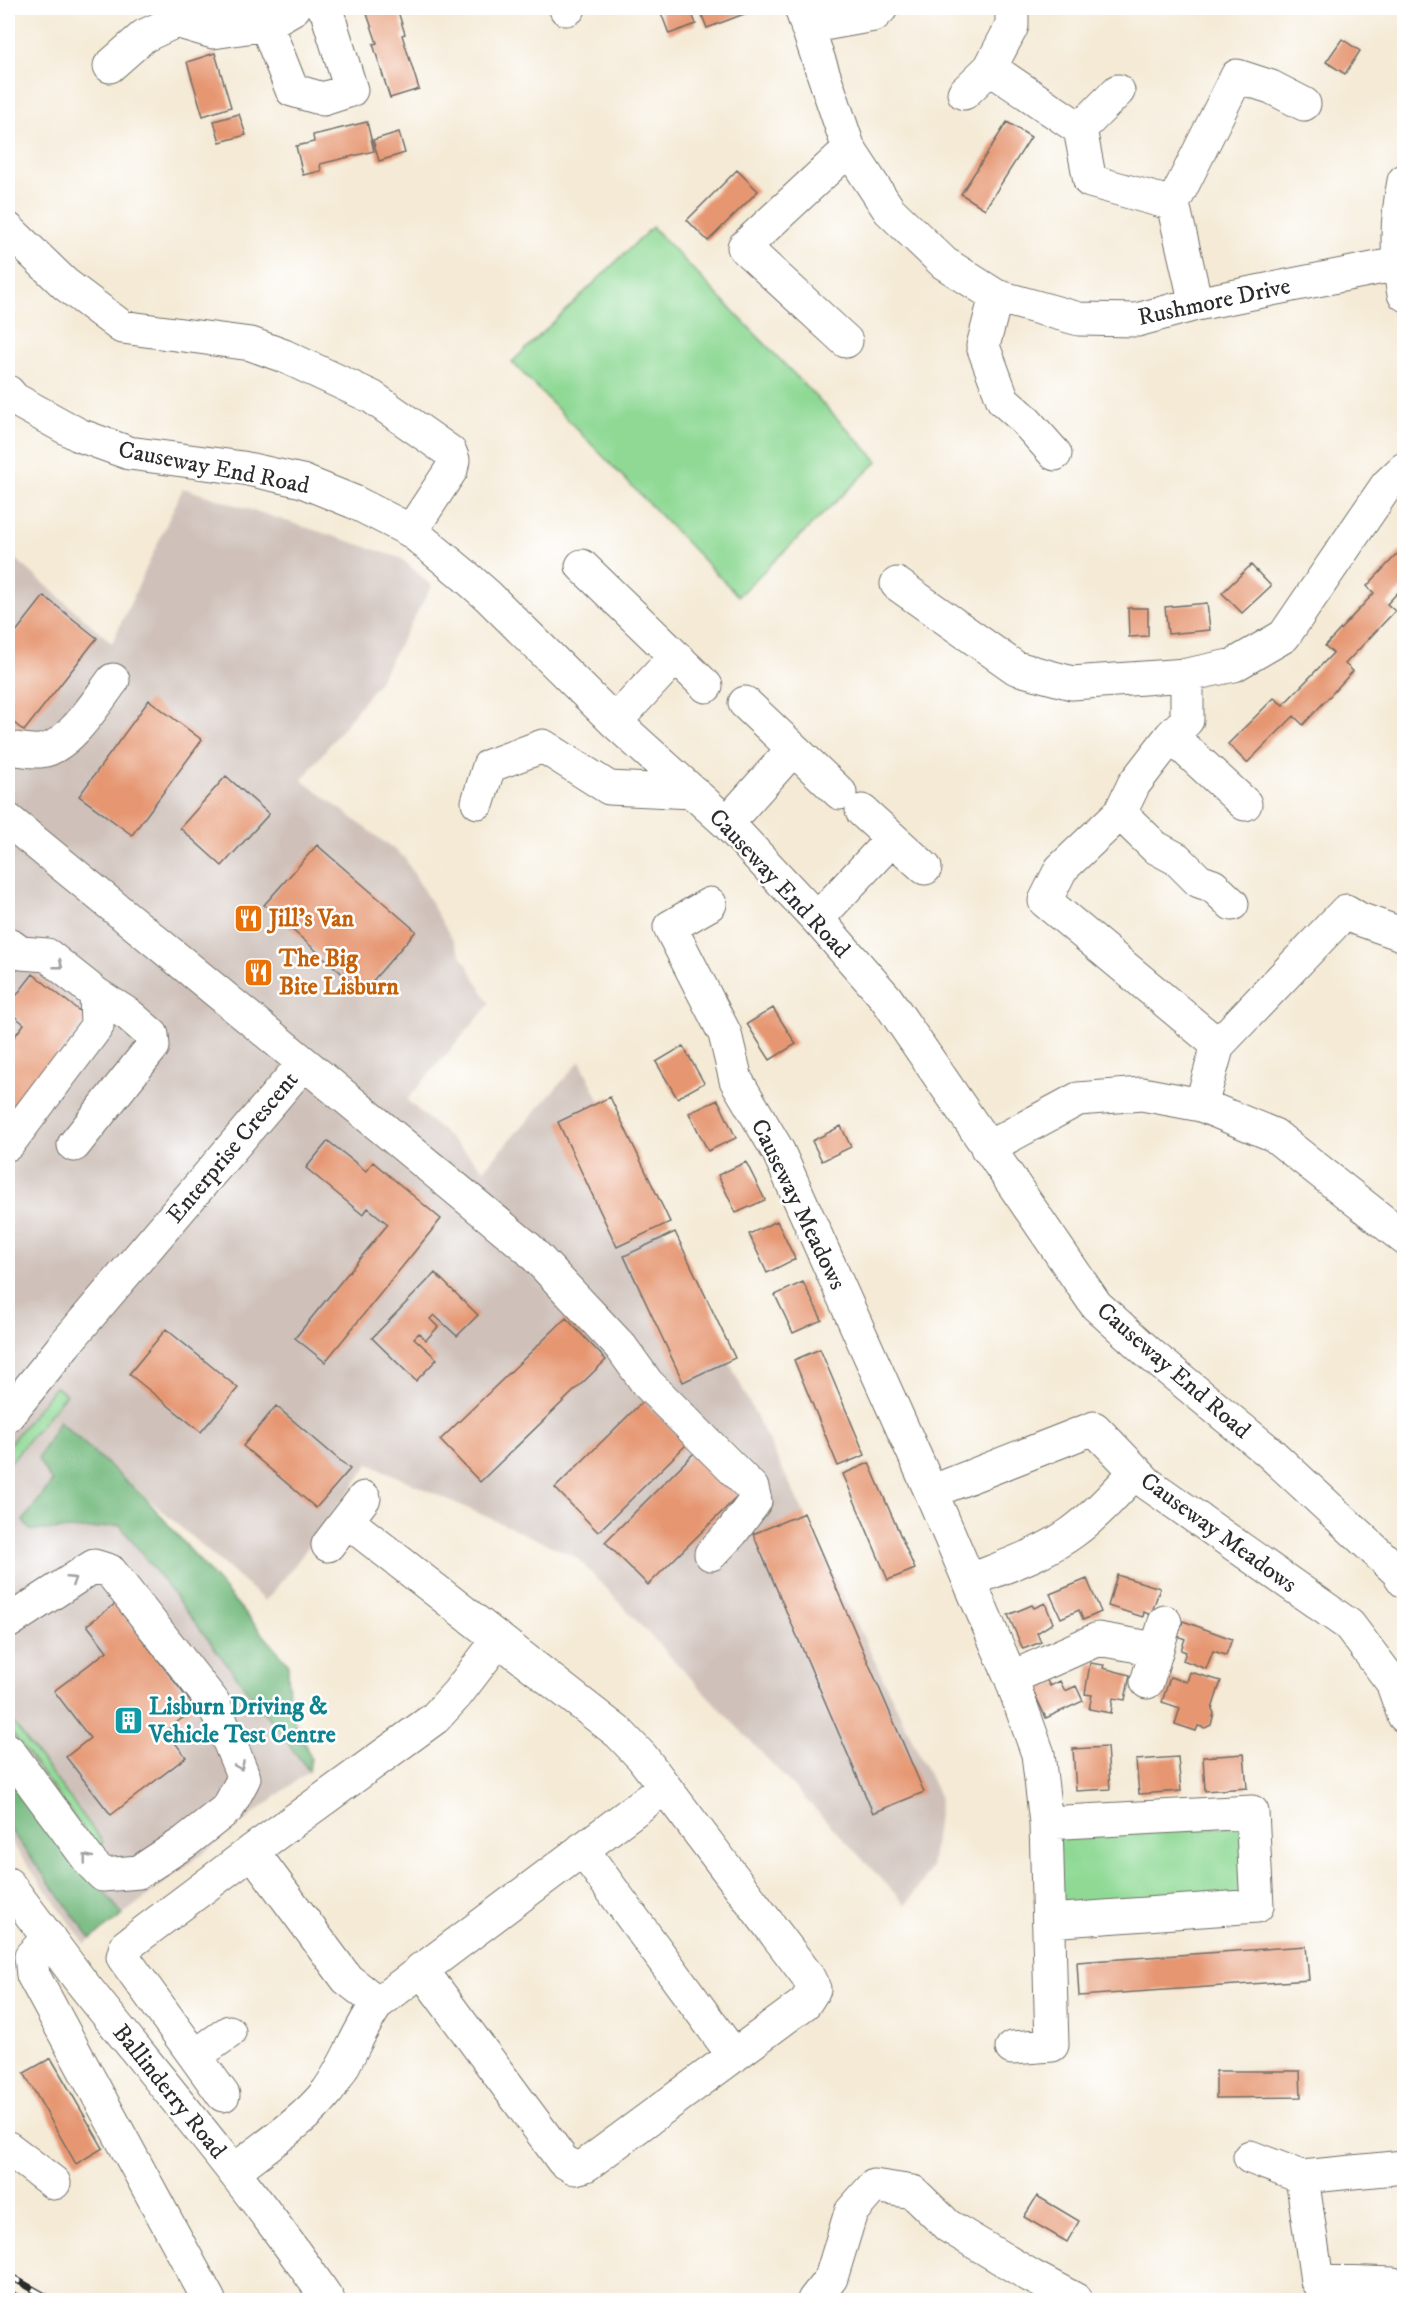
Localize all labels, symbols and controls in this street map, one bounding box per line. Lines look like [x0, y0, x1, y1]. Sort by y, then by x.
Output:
street label: Rushmore Drive [1135, 271, 1293, 333]
street label: Causeway End Road [116, 435, 312, 501]
street label: Causeway End Road [702, 803, 856, 965]
restaurant icon: Jill's Van [232, 902, 264, 934]
place label: Jill's Van [266, 904, 355, 934]
place label: The Big Bite Lisburn [278, 944, 399, 1002]
restaurant icon: The Big Bite Lisburn [242, 956, 274, 988]
one-way arrow [52, 957, 63, 968]
street label: Enterprise Crescent [160, 1065, 305, 1230]
street label: Causeway Meadows [744, 1114, 852, 1295]
street label: Causeway End Road [1090, 1296, 1256, 1446]
street label: Causeway Meadows [1134, 1466, 1303, 1600]
one-way arrow [66, 1576, 77, 1587]
place label: Lisburn Driving & Vehicle Test Centre [148, 1692, 336, 1750]
building icon: Lisburn Driving & Vehicle Test Centre [112, 1704, 144, 1736]
one-way arrow [233, 1760, 245, 1771]
one-way arrow [84, 1854, 95, 1865]
street label: Ballinderry Road [106, 2018, 233, 2165]

